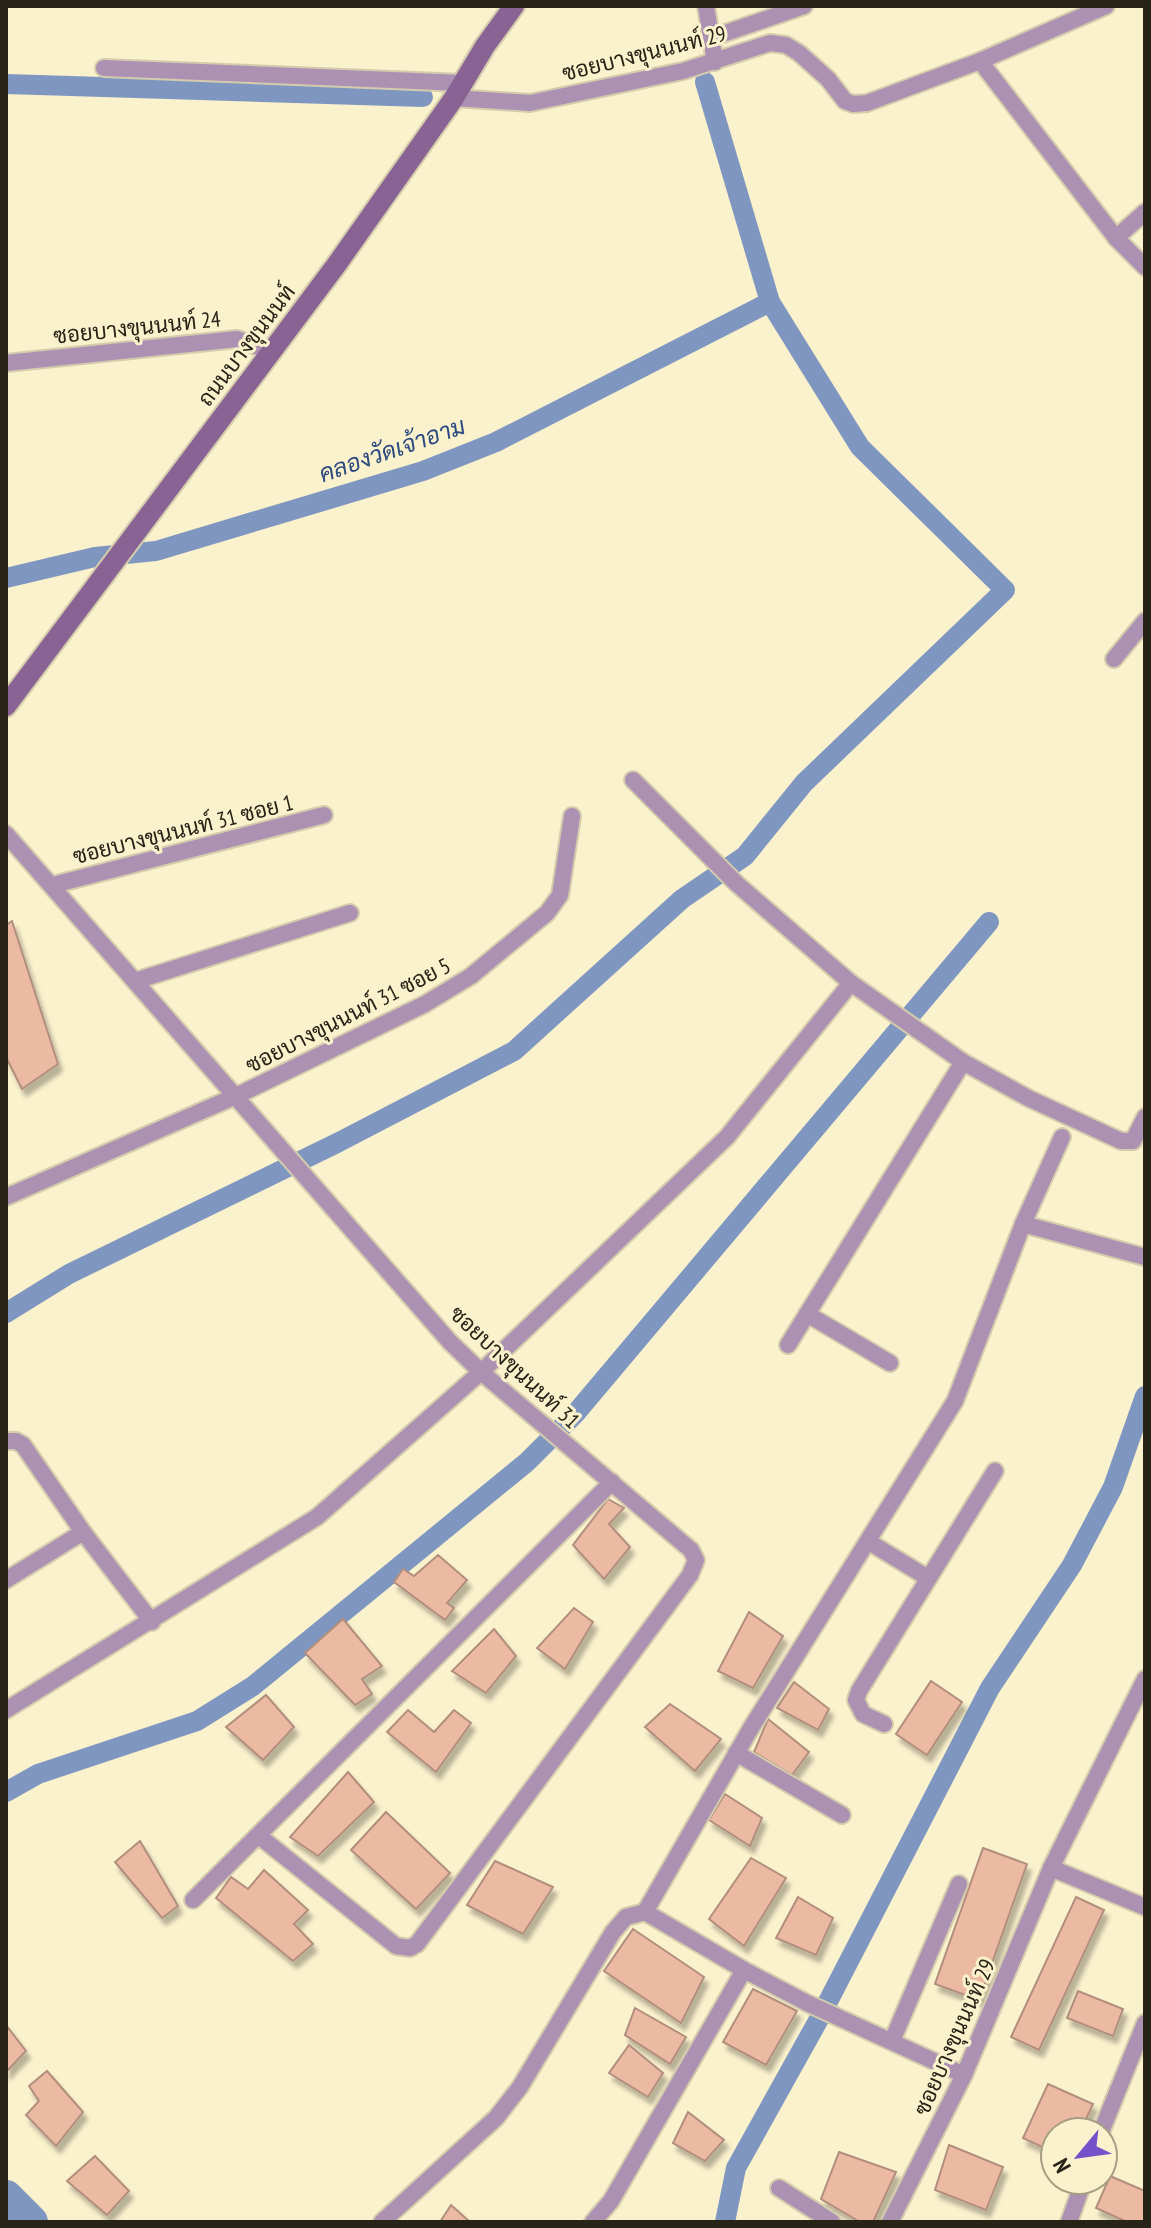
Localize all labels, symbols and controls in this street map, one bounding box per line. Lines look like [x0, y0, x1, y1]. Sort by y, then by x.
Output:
street label: ซอยบางขุนนนท์ 29 [559, 19, 729, 89]
street label: ถนนบางขุนนนท์ [191, 279, 302, 413]
street label: ซอยบางขุนนนท์ 24 [52, 304, 222, 352]
water label: คลองวัดเจ้าอาม [315, 410, 469, 489]
street label: ซอยบางขุนนนท์ 31 ซอย 1 [70, 788, 297, 872]
street label: ซอยบางขุนนนท์ 31 ซอย 5 [241, 951, 456, 1081]
street label: ซอยบางขุนนนท์ 31 [443, 1299, 586, 1436]
street label: ซอยบางขุนนนท์ 29 [907, 1955, 1003, 2120]
north arrow [1039, 2116, 1119, 2196]
text: N [1046, 2154, 1077, 2178]

